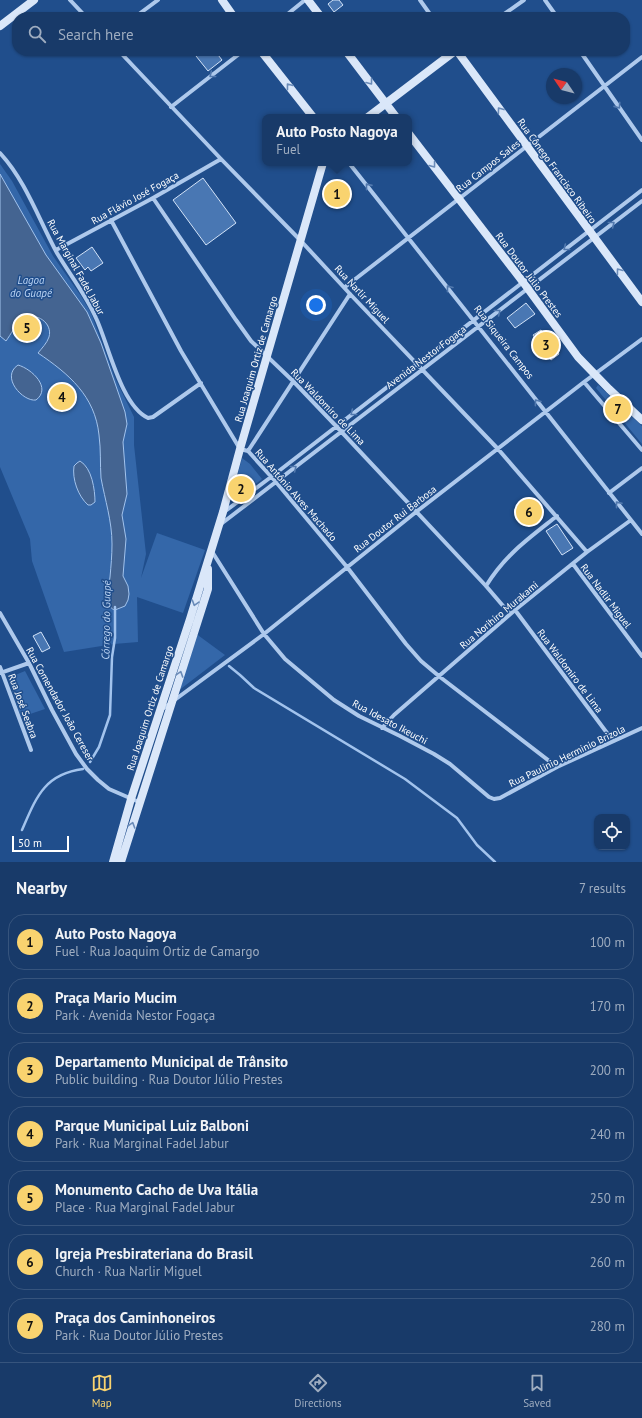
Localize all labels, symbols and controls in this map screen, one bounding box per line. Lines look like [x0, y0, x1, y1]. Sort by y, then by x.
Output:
search box [12, 12, 630, 56]
icon: search [26, 23, 48, 45]
text: Search here [58, 25, 134, 44]
north arrow [546, 68, 582, 104]
one-way arrow [210, 70, 217, 77]
one-way arrow [365, 78, 372, 85]
one-way arrow [286, 84, 293, 91]
one-way arrow [613, 102, 621, 109]
one-way arrow [498, 107, 505, 114]
popup [262, 114, 412, 166]
street label: Rua Cônego Francisco Ribeiro [515, 116, 599, 226]
text: Auto Posto Nagoya [276, 122, 398, 141]
street label: Rua Campos Sales [453, 137, 523, 195]
text: Fuel [276, 141, 300, 158]
one-way arrow [428, 161, 435, 168]
street label: Rua Flávio José Fogaça [89, 169, 181, 227]
pin: 1 [324, 179, 350, 209]
one-way arrow [366, 184, 373, 191]
street label: Rua Marginal Fadel Jabur [44, 217, 108, 318]
one-way arrow [607, 222, 614, 229]
street label: Rua Doutor Júlio Prestes [493, 230, 565, 320]
one-way arrow [564, 243, 571, 250]
street label: Rua Narlir Miguel [332, 262, 392, 326]
one-way arrow [616, 269, 623, 276]
water label: Lagoa do Guapé [10, 273, 53, 300]
one-way arrow [447, 286, 454, 293]
street label: Rua Joaquim Ortiz de Camargo [232, 294, 280, 424]
your location [306, 295, 326, 315]
street label: Rua Siqueira Campos [471, 303, 537, 381]
one-way arrow [493, 310, 500, 317]
pin: 5 [14, 313, 40, 343]
street label: Avenida Nestor Fogaça [383, 322, 469, 392]
pin: 3 [533, 330, 559, 360]
street label: Rua Waldomiro de Lima [288, 366, 368, 448]
pin: 4 [49, 382, 75, 412]
pin: 7 [605, 394, 631, 424]
one-way arrow [535, 400, 542, 407]
one-way arrow [350, 408, 357, 415]
street label: Rua Antônio Alves Machado [252, 446, 340, 544]
one-way arrow [290, 466, 297, 473]
pin: 2 [228, 474, 254, 504]
street label: Rua Doutor Rui Barbosa [351, 483, 439, 555]
pin: 6 [516, 497, 542, 527]
one-way arrow [615, 501, 622, 509]
street label: Rua Nadlir Miguel [578, 561, 634, 631]
street label: Rua Norihiro Murakami [457, 578, 541, 652]
water label: Córrego do Guapé [98, 579, 114, 660]
one-way arrow [191, 599, 200, 606]
street label: Rua Waldomiro de Lima [534, 627, 606, 715]
street label: Rua Joaquim Ortiz de Camargo [124, 644, 176, 772]
street label: Rua Comendador João Cereser [23, 645, 97, 764]
one-way arrow [175, 671, 184, 678]
street label: Rua José Seabra [5, 672, 41, 740]
street label: Rua Idesato Ikeuchi [350, 697, 430, 747]
street label: Rua Paulinio Herminio Brizola [507, 722, 627, 790]
map controls [594, 814, 630, 850]
button: locate [594, 814, 630, 850]
one-way arrow [127, 821, 136, 828]
scale bar [12, 834, 69, 853]
text: 50 m [18, 836, 42, 850]
text: Nearby [16, 877, 67, 899]
text: 7 results [579, 880, 626, 897]
text: Auto Posto Nagoya [55, 924, 176, 943]
text: 1 [26, 934, 34, 951]
text: 100 m [590, 934, 625, 951]
text: Fuel · Rua Joaquim Ortiz de Camargo [55, 943, 259, 960]
text: Praça Mario Mucim [55, 988, 177, 1007]
text: 2 [26, 998, 34, 1015]
text: 170 m [590, 998, 625, 1015]
text: Park · Avenida Nestor Fogaça [55, 1007, 215, 1024]
text: Departamento Municipal de Trânsito [55, 1052, 288, 1071]
text: 3 [26, 1062, 34, 1079]
text: 200 m [590, 1062, 625, 1079]
text: Public building · Rua Doutor Júlio Prestes [55, 1071, 283, 1088]
text: Parque Municipal Luiz Balboni [55, 1116, 249, 1135]
text: 4 [26, 1126, 34, 1143]
text: 240 m [590, 1126, 625, 1143]
text: Park · Rua Marginal Fadel Jabur [55, 1135, 229, 1152]
text: Monumento Cacho de Uva Itália [55, 1180, 258, 1199]
text: 5 [26, 1190, 34, 1207]
text: 250 m [590, 1190, 625, 1207]
text: Place · Rua Marginal Fadel Jabur [55, 1199, 235, 1216]
text: Igreja Presbirateriana do Brasil [55, 1244, 253, 1263]
text: 6 [26, 1254, 34, 1271]
text: 260 m [590, 1254, 625, 1271]
text: Church · Rua Narlir Miguel [55, 1263, 202, 1280]
text: Praça dos Caminhoneiros [55, 1308, 215, 1327]
text: 7 [26, 1318, 34, 1335]
text: 280 m [590, 1318, 625, 1335]
text: Park · Rua Doutor Júlio Prestes [55, 1327, 223, 1344]
tab: Map [91, 1372, 113, 1410]
tab: Directions [294, 1372, 342, 1410]
tab: Saved [523, 1372, 551, 1410]

